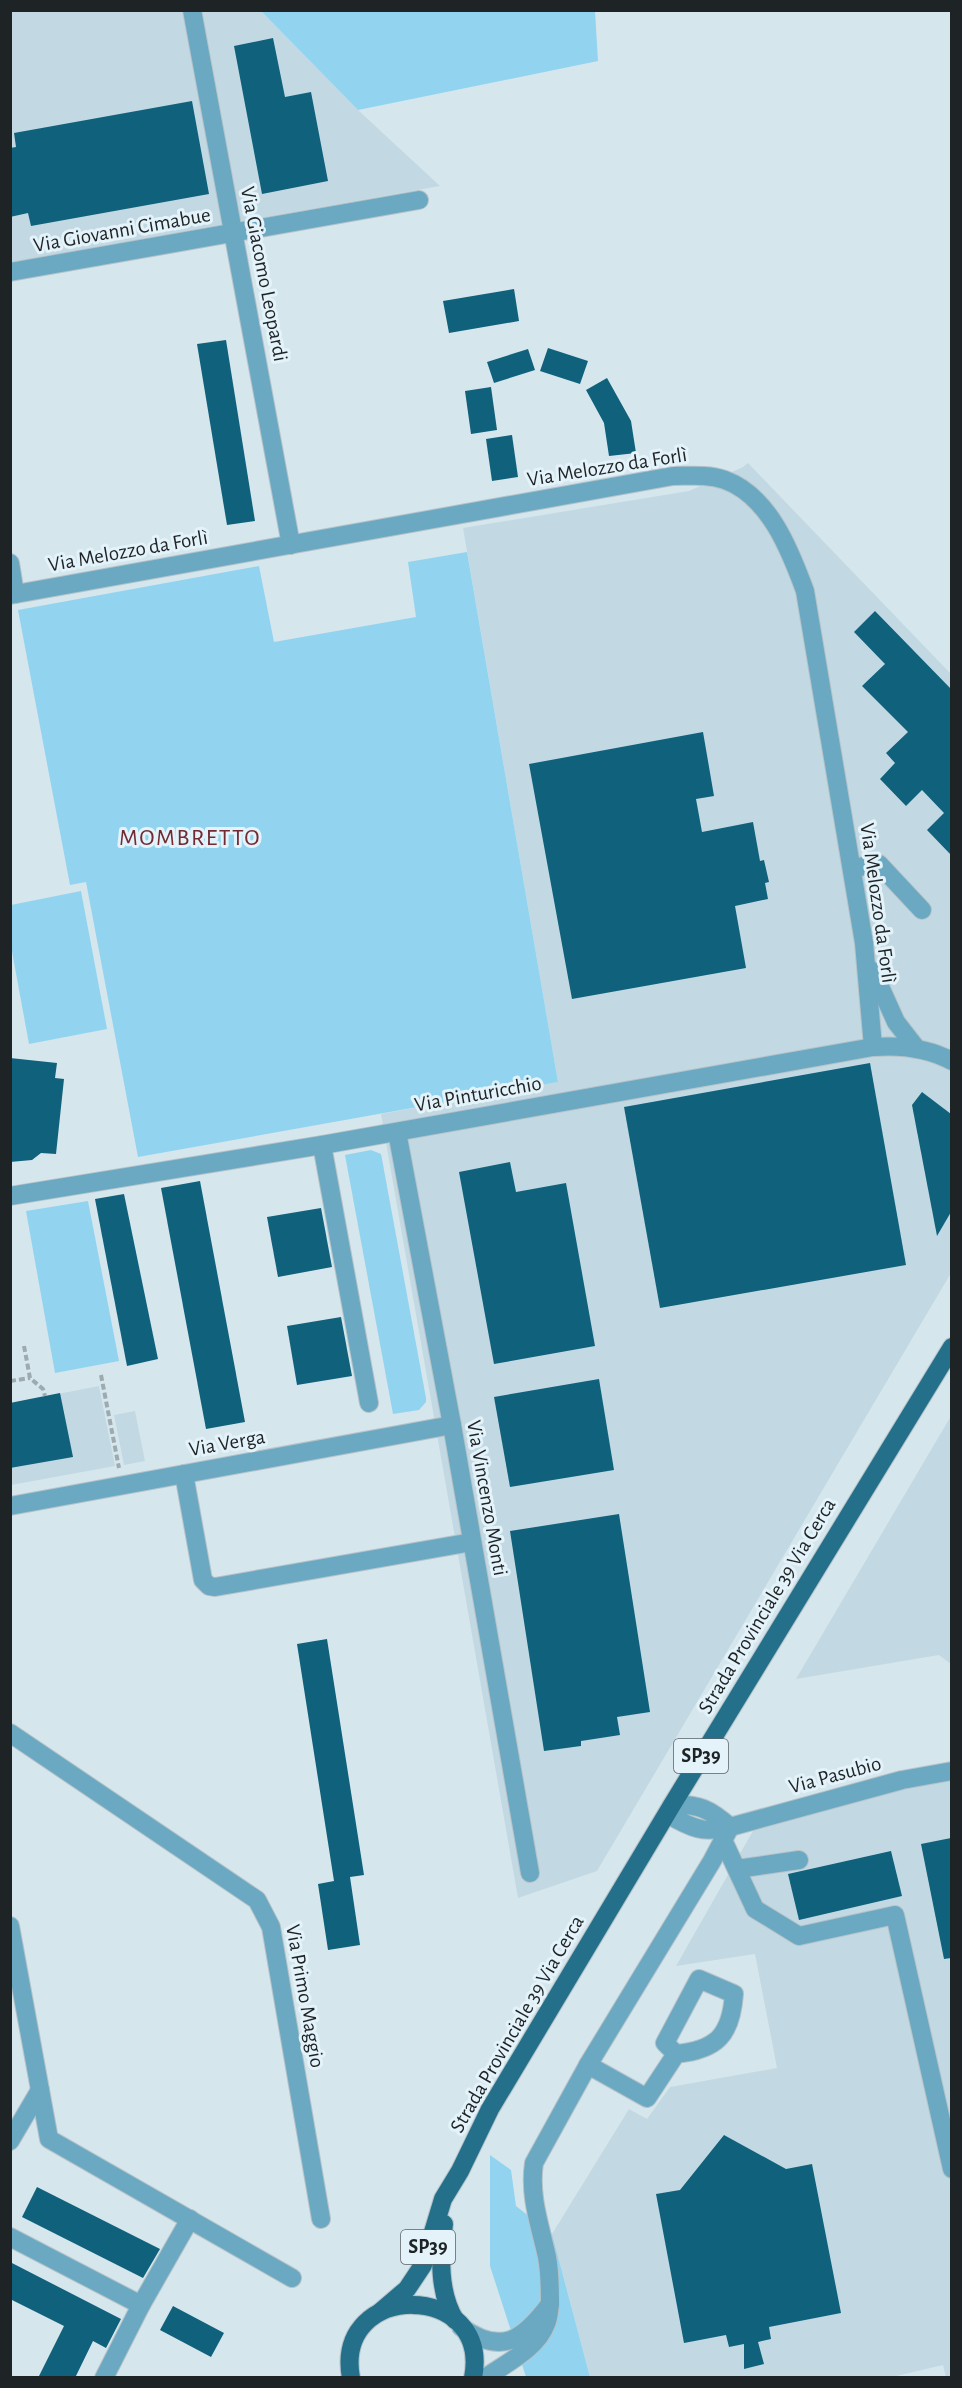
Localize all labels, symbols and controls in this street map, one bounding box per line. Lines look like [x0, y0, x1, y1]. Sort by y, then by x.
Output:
street label: Via Giacomo Leopardi [237, 185, 291, 363]
street label: Via Giovanni Cimabue [32, 204, 212, 256]
street label: Via Melozzo da Forlì [526, 444, 688, 490]
street label: Via Melozzo da Forlì [47, 527, 209, 575]
street label: Via Melozzo da Forlì [856, 822, 900, 984]
district label: MOMBRETTO [119, 826, 261, 850]
street label: Via Pinturicchio [413, 1073, 543, 1115]
street label: Via Vincenzo Monti [463, 1419, 511, 1577]
street label: Via Verga [187, 1426, 267, 1460]
street label: Strada Provinciale 39 Via Cerca [694, 1495, 840, 1717]
road number: SP39 [674, 1739, 728, 1773]
street label: Via Pasubio [786, 1753, 884, 1797]
street label: Strada Provinciale 39 Via Cerca [446, 1912, 588, 2136]
street label: Via Primo Maggio [282, 1923, 328, 2069]
road number: SP39 [401, 2230, 455, 2264]

